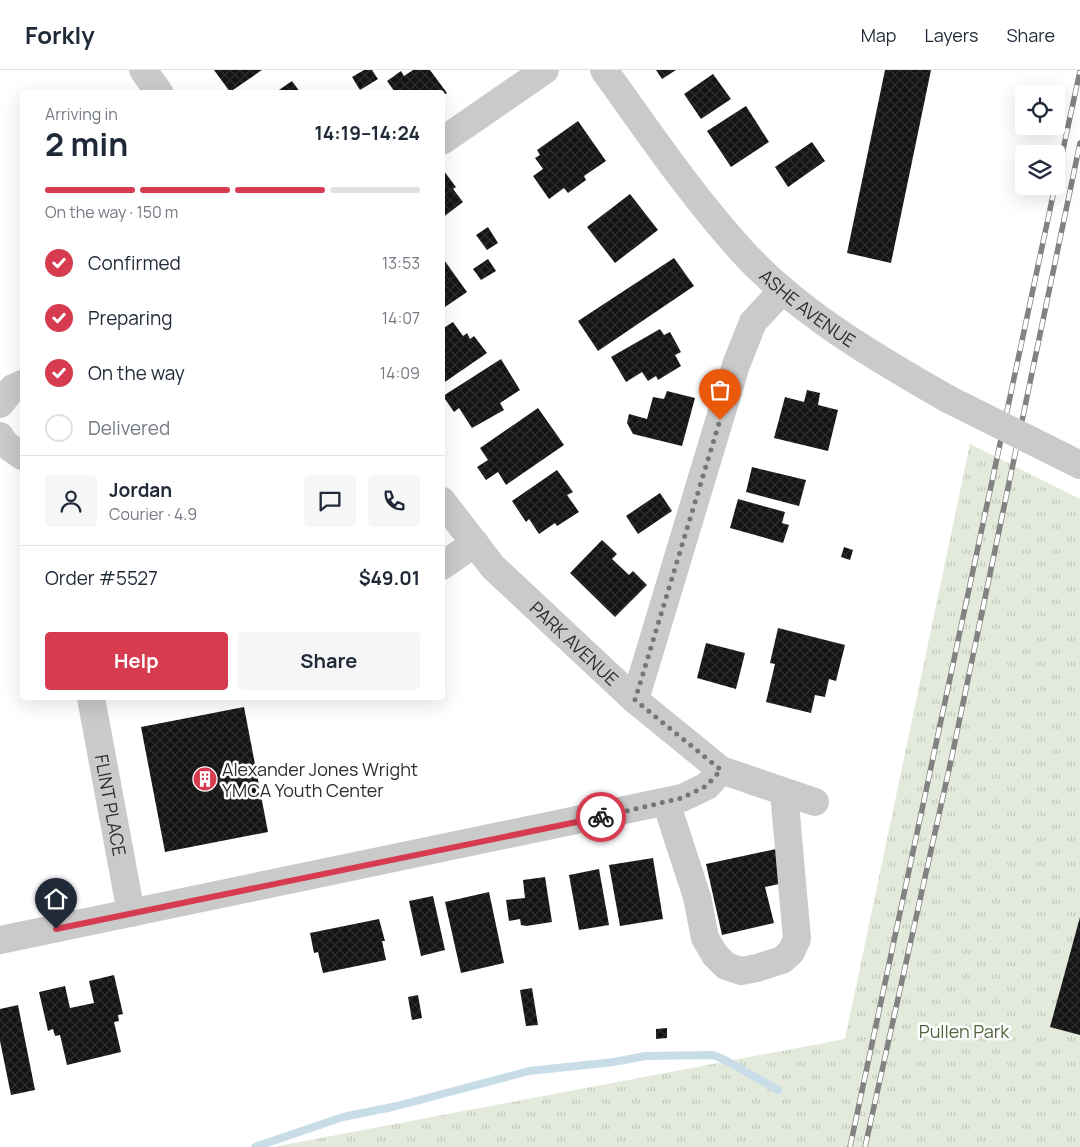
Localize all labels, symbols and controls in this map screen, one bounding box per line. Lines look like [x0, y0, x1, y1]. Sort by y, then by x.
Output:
text: Forkly [25, 18, 95, 51]
text: Map [861, 23, 896, 47]
text: Layers [924, 23, 978, 47]
text: Share [1006, 23, 1055, 47]
map controls [1015, 85, 1065, 195]
button: locate [1015, 85, 1065, 135]
text: Arriving in [45, 103, 118, 125]
text: 14:19–14:24 [314, 120, 420, 146]
text: 2 min [45, 122, 128, 166]
button: layers [1015, 145, 1065, 195]
text: On the way · 150 m [45, 201, 178, 223]
icon: check [45, 249, 73, 277]
text: Confirmed [88, 250, 181, 276]
text: 13:53 [382, 252, 420, 274]
street label: ASHE AVENUE [755, 264, 860, 352]
icon: check [45, 304, 73, 332]
text: Preparing [88, 305, 173, 331]
text: 14:07 [382, 307, 420, 329]
icon: check [45, 359, 73, 387]
text: On the way [88, 360, 185, 386]
text: 14:09 [380, 362, 420, 384]
pin [699, 369, 741, 420]
icon: bag [706, 376, 734, 404]
text: Delivered [88, 415, 170, 441]
button: person [45, 475, 97, 527]
button: chat [304, 475, 356, 527]
button: phone [368, 475, 420, 527]
text: Jordan [109, 477, 172, 503]
text: Courier · 4.9 [109, 503, 197, 525]
text: Order #5527 [45, 565, 158, 591]
text: $49.01 [359, 565, 420, 591]
street label: PARK AVENUE [525, 596, 624, 691]
button: Help [45, 632, 228, 690]
button: Share [238, 632, 420, 690]
street label: FLINT PLACE [90, 752, 132, 858]
place label: Alexander Jones Wright YMCA Youth Center [222, 757, 418, 802]
building icon: Alexander Jones Wright YMCA Youth Center [192, 766, 218, 792]
courier [576, 792, 626, 842]
icon: bike [587, 803, 615, 831]
pin [35, 878, 77, 929]
icon: home [42, 885, 70, 913]
park label: Pullen Park [919, 1019, 1010, 1043]

